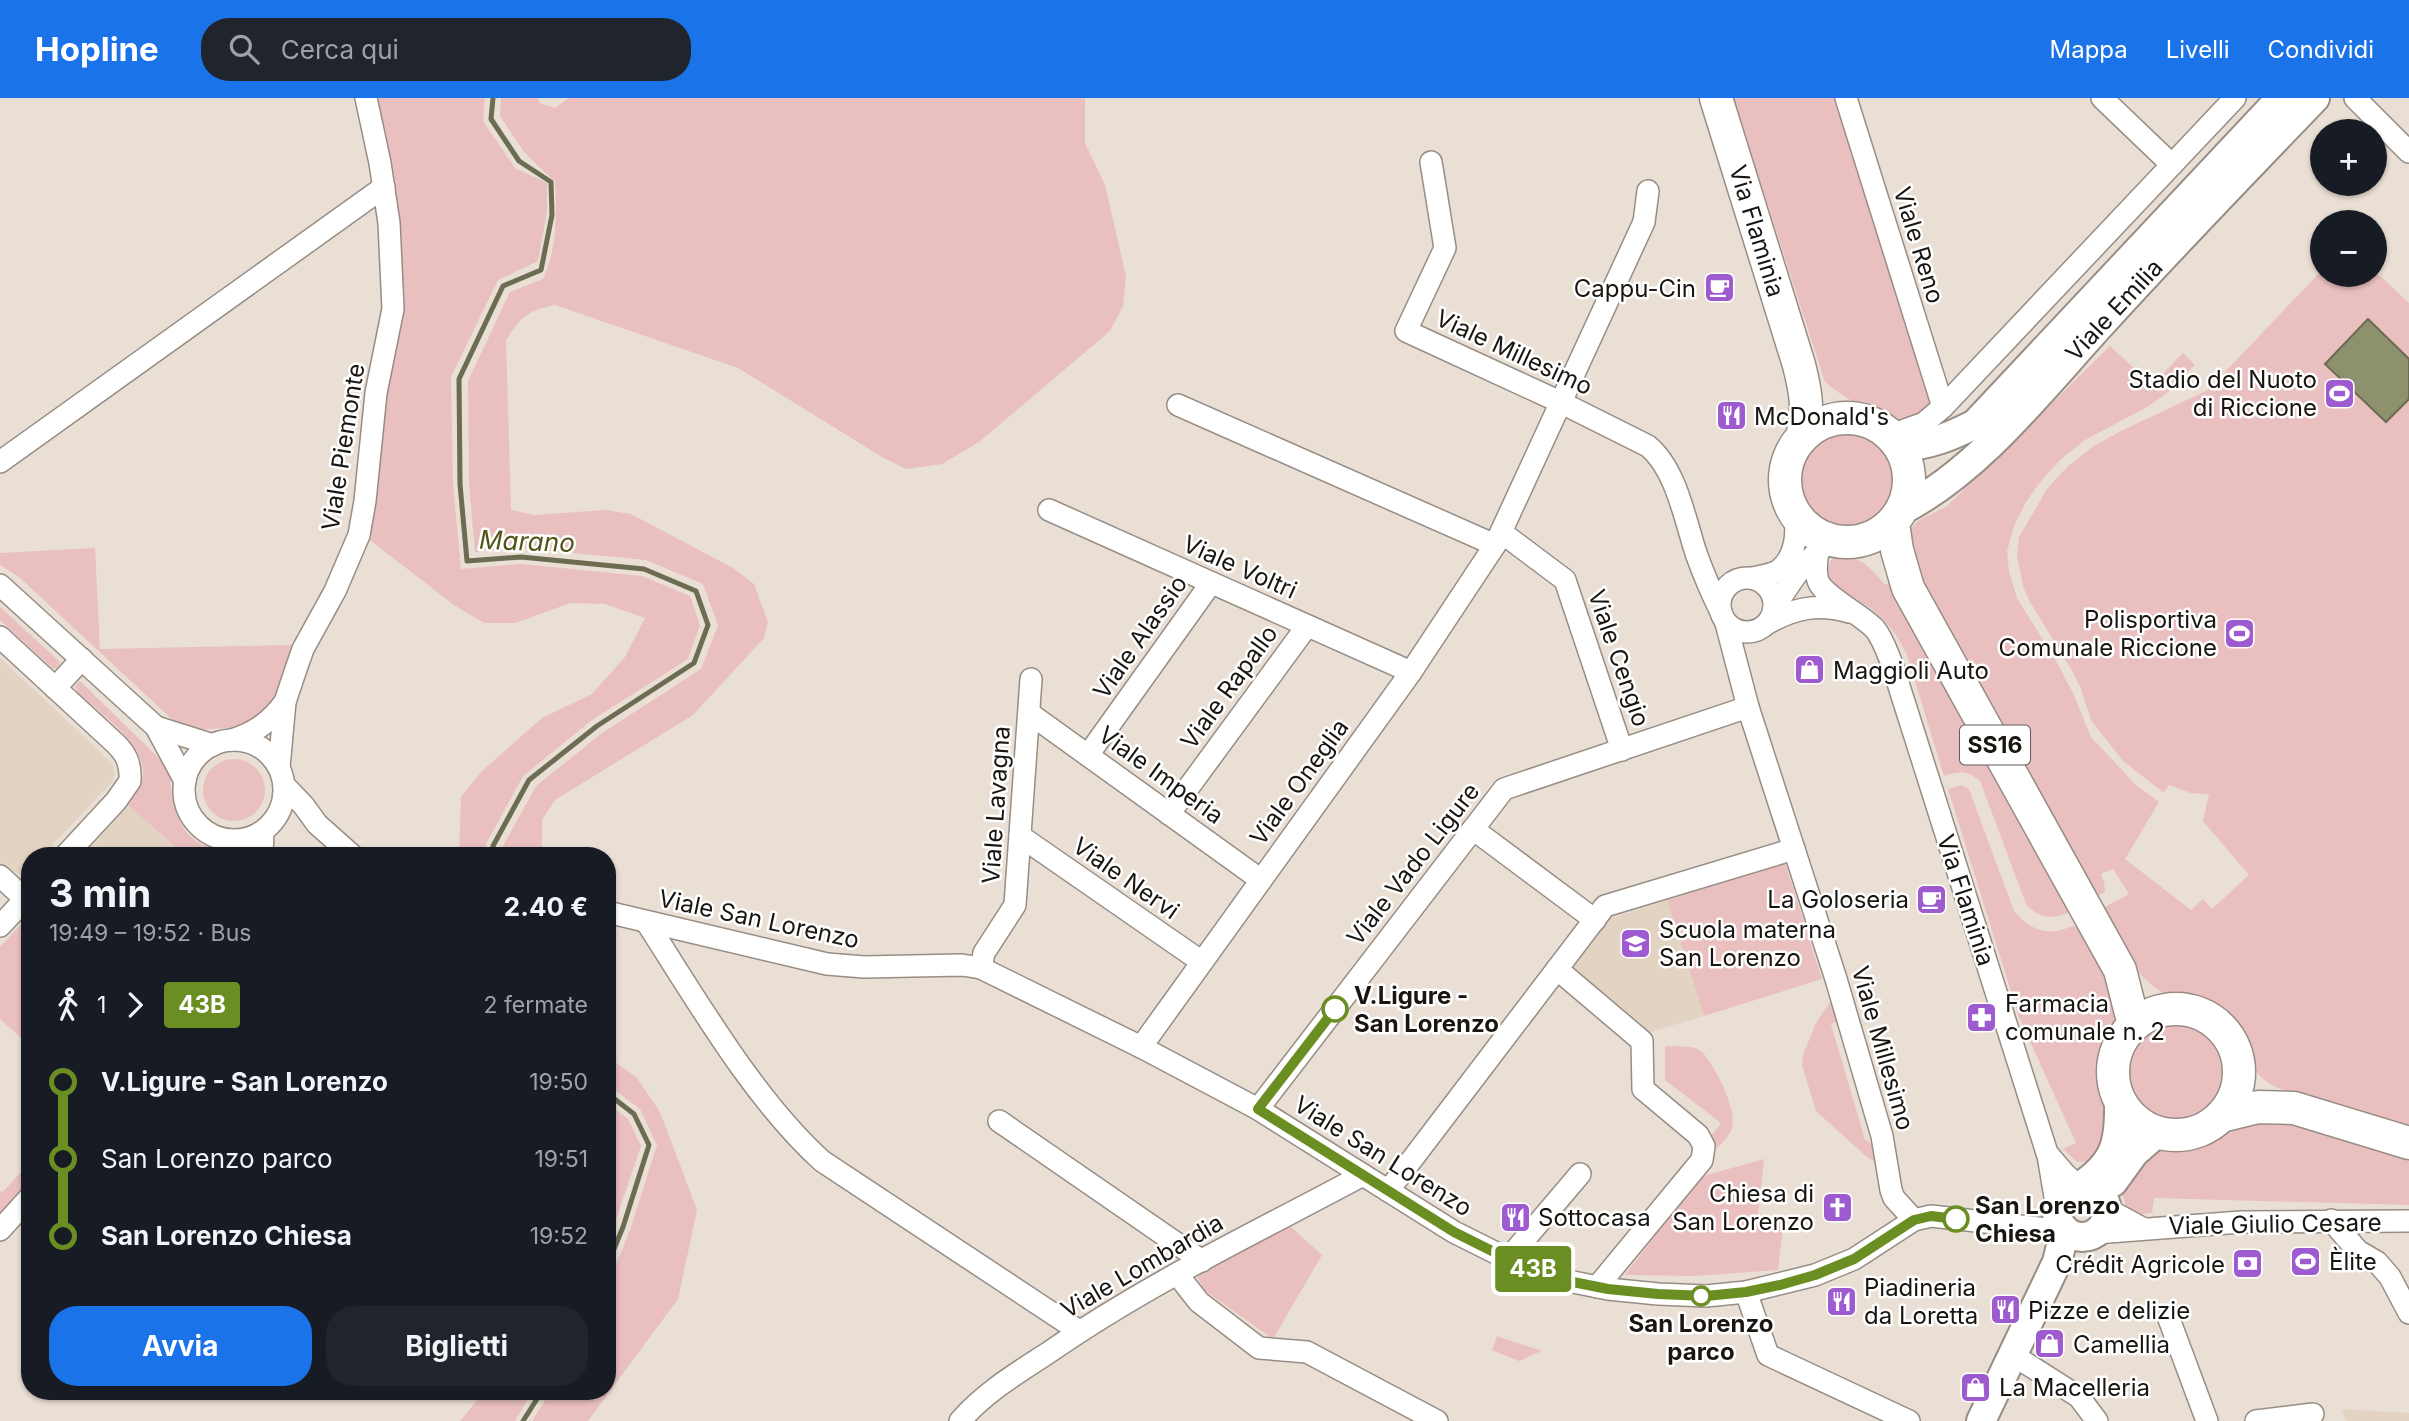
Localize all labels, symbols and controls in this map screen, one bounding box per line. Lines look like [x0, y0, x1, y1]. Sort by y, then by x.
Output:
search box [201, 18, 691, 81]
text: Hopline [35, 29, 159, 69]
icon: search [225, 30, 263, 68]
text: Cerca qui [281, 34, 399, 65]
text: Mappa [2049, 35, 2128, 64]
text: Livelli [2166, 35, 2230, 64]
text: Condividi [2268, 35, 2374, 64]
map controls [2310, 119, 2387, 287]
button: + [2310, 119, 2387, 196]
street label: Via Flaminia [1723, 162, 1791, 300]
street label: Viale Reno [1888, 183, 1950, 307]
button: − [2310, 210, 2387, 287]
street label: Viale Emilia [2059, 253, 2169, 367]
cafe icon: Cappu-Cin [1702, 271, 1736, 305]
place label: Cappu-Cin [1574, 274, 1696, 303]
street label: Viale Millesimo [1431, 303, 1597, 401]
street label: Viale Piemonte [315, 361, 371, 533]
place label: Stadio del Nuoto di Riccione [2129, 365, 2317, 422]
sports icon: Stadio del Nuoto di Riccione [2323, 376, 2357, 410]
restaurant icon: McDonald's [1714, 399, 1748, 433]
place label: McDonald's [1754, 402, 1889, 431]
water label: Marano [479, 524, 575, 558]
street label: Viale Voltri [1179, 529, 1301, 605]
street label: Viale Alassio [1087, 570, 1193, 704]
street label: Viale Cengio [1582, 586, 1656, 730]
place label: Polisportiva Comunale Riccione [1999, 605, 2217, 662]
sports icon: Polisportiva Comunale Riccione [2223, 616, 2257, 650]
street label: Viale Rapallo [1174, 620, 1284, 754]
shop icon: Maggioli Auto [1793, 653, 1827, 687]
place label: Maggioli Auto [1833, 656, 1989, 685]
street label: Viale Oneglia [1244, 713, 1354, 851]
street label: Viale Imperia [1093, 720, 1229, 830]
street label: Viale Lavagna [976, 725, 1016, 885]
road number: SS16 [1960, 726, 2030, 764]
street label: Viale Vado Ligure [1341, 777, 1485, 951]
street label: Viale Nervi [1067, 831, 1185, 925]
street label: Via Flaminia [1931, 831, 2001, 969]
text: 3 min [49, 870, 151, 916]
cafe icon: La Goloseria [1915, 882, 1949, 916]
street label: Viale San Lorenzo [656, 884, 862, 954]
place label: La Goloseria [1767, 885, 1909, 914]
text: 2.40 € [504, 891, 588, 922]
place label: Scuola materna San Lorenzo [1659, 915, 1836, 972]
text: 19:49 – 19:52 · Bus [49, 919, 251, 947]
school or university icon: Scuola materna San Lorenzo [1619, 926, 1653, 960]
street label: Viale Millesimo [1846, 963, 1920, 1133]
place label: V.Ligure - San Lorenzo [1354, 981, 1499, 1038]
icon: walk [49, 986, 87, 1024]
icon: forward [116, 986, 154, 1024]
place label: Farmacia comunale n. 2 [2005, 989, 2165, 1046]
text: 43B [178, 990, 226, 1019]
text: 1 [97, 991, 106, 1019]
text: 2 fermate [483, 991, 588, 1019]
marker: V.Ligure - San Lorenzo [1322, 996, 1348, 1022]
pharmacy icon: Farmacia comunale n. 2 [1965, 1000, 1999, 1034]
text: V.Ligure - San Lorenzo [101, 1066, 388, 1097]
text: 19:50 [529, 1068, 588, 1096]
street label: Viale San Lorenzo [1289, 1090, 1477, 1222]
text: San Lorenzo parco [101, 1143, 333, 1174]
text: 19:51 [534, 1145, 588, 1173]
place label: Chiesa di San Lorenzo [1672, 1179, 1814, 1236]
church icon: Chiesa di San Lorenzo [1820, 1190, 1854, 1224]
place label: San Lorenzo Chiesa [1975, 1191, 2120, 1248]
restaurant icon: Sottocasa [1498, 1200, 1532, 1234]
place label: Sottocasa [1538, 1203, 1651, 1232]
marker: San Lorenzo Chiesa [1943, 1206, 1969, 1232]
street label: Viale Lombardia [1056, 1208, 1228, 1324]
street label: Viale Giulio Cesare [2168, 1208, 2382, 1240]
text: San Lorenzo Chiesa [101, 1220, 352, 1251]
text: 19:52 [530, 1222, 588, 1250]
sports icon: Èlite [2289, 1244, 2323, 1278]
line badge: 43B [1493, 1246, 1573, 1292]
place label: Èlite [2329, 1246, 2377, 1276]
bank icon: Crédit Agricole [2231, 1247, 2265, 1281]
place label: Crédit Agricole [2055, 1250, 2225, 1279]
text: 43B [1509, 1254, 1557, 1283]
place label: Piadineria da Loretta [1864, 1273, 1978, 1330]
restaurant icon: Piadineria da Loretta [1824, 1284, 1858, 1318]
marker: San Lorenzo parco [1691, 1286, 1711, 1306]
restaurant icon: Pizze e delizie [1988, 1293, 2022, 1327]
place label: Pizze e delizie [2028, 1296, 2190, 1325]
button: Avvia [49, 1306, 312, 1386]
button: Biglietti [326, 1306, 588, 1386]
place label: San Lorenzo parco [1629, 1309, 1773, 1366]
shop icon: Camellia [2033, 1327, 2067, 1361]
place label: Camellia [2073, 1330, 2170, 1359]
shop icon: La Macelleria [1959, 1370, 1993, 1404]
place label: La Macelleria [1999, 1373, 2150, 1402]

